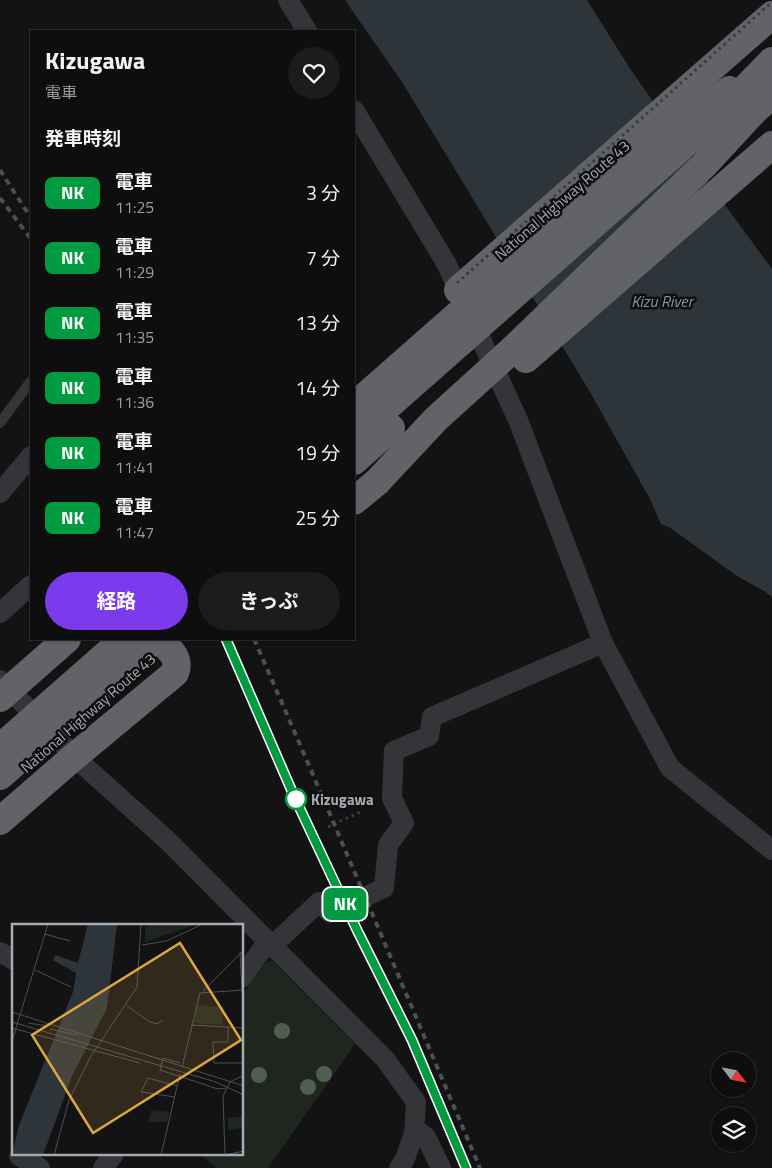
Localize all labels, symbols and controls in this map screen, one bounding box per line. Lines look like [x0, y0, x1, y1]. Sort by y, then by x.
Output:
text: Kizugawa [45, 42, 145, 78]
button: heart [288, 47, 340, 99]
text: 電車 [45, 80, 77, 104]
text: 発車時刻 [45, 123, 121, 152]
street label: National Highway Route 43 [489, 135, 635, 265]
text: 電車 [115, 166, 153, 195]
text: 3 分 [306, 178, 340, 207]
text: NK [61, 179, 84, 206]
text: 11:25 [115, 195, 154, 219]
text: 電車 [115, 231, 153, 260]
text: 7 分 [306, 243, 340, 272]
text: NK [61, 244, 84, 271]
text: 11:29 [115, 260, 154, 284]
water label: Kizu River [631, 289, 695, 313]
text: 電車 [115, 296, 153, 325]
text: 13 分 [296, 308, 340, 337]
text: NK [61, 309, 84, 336]
text: 11:35 [115, 325, 154, 349]
text: 電車 [115, 361, 153, 390]
text: 14 分 [296, 373, 340, 402]
text: NK [61, 374, 84, 401]
text: 11:36 [115, 390, 154, 414]
text: 電車 [115, 426, 153, 455]
text: 19 分 [296, 438, 340, 467]
text: NK [61, 439, 84, 466]
text: 11:41 [115, 455, 154, 479]
text: 電車 [115, 491, 153, 520]
text: 25 分 [296, 503, 340, 532]
text: NK [61, 504, 84, 531]
text: 11:47 [115, 520, 154, 544]
button: 経路 [45, 572, 188, 630]
button: きっぷ [198, 572, 340, 630]
street label: National Highway Route 43 [15, 648, 161, 778]
marker: Kizugawa [285, 788, 307, 810]
place label: Kizugawa [311, 788, 374, 811]
line badge: NK [322, 888, 368, 920]
text: NK [333, 890, 357, 917]
inset map [12, 924, 244, 1156]
north arrow [711, 1052, 756, 1098]
map controls [711, 1052, 756, 1152]
button: layers [711, 1107, 756, 1152]

